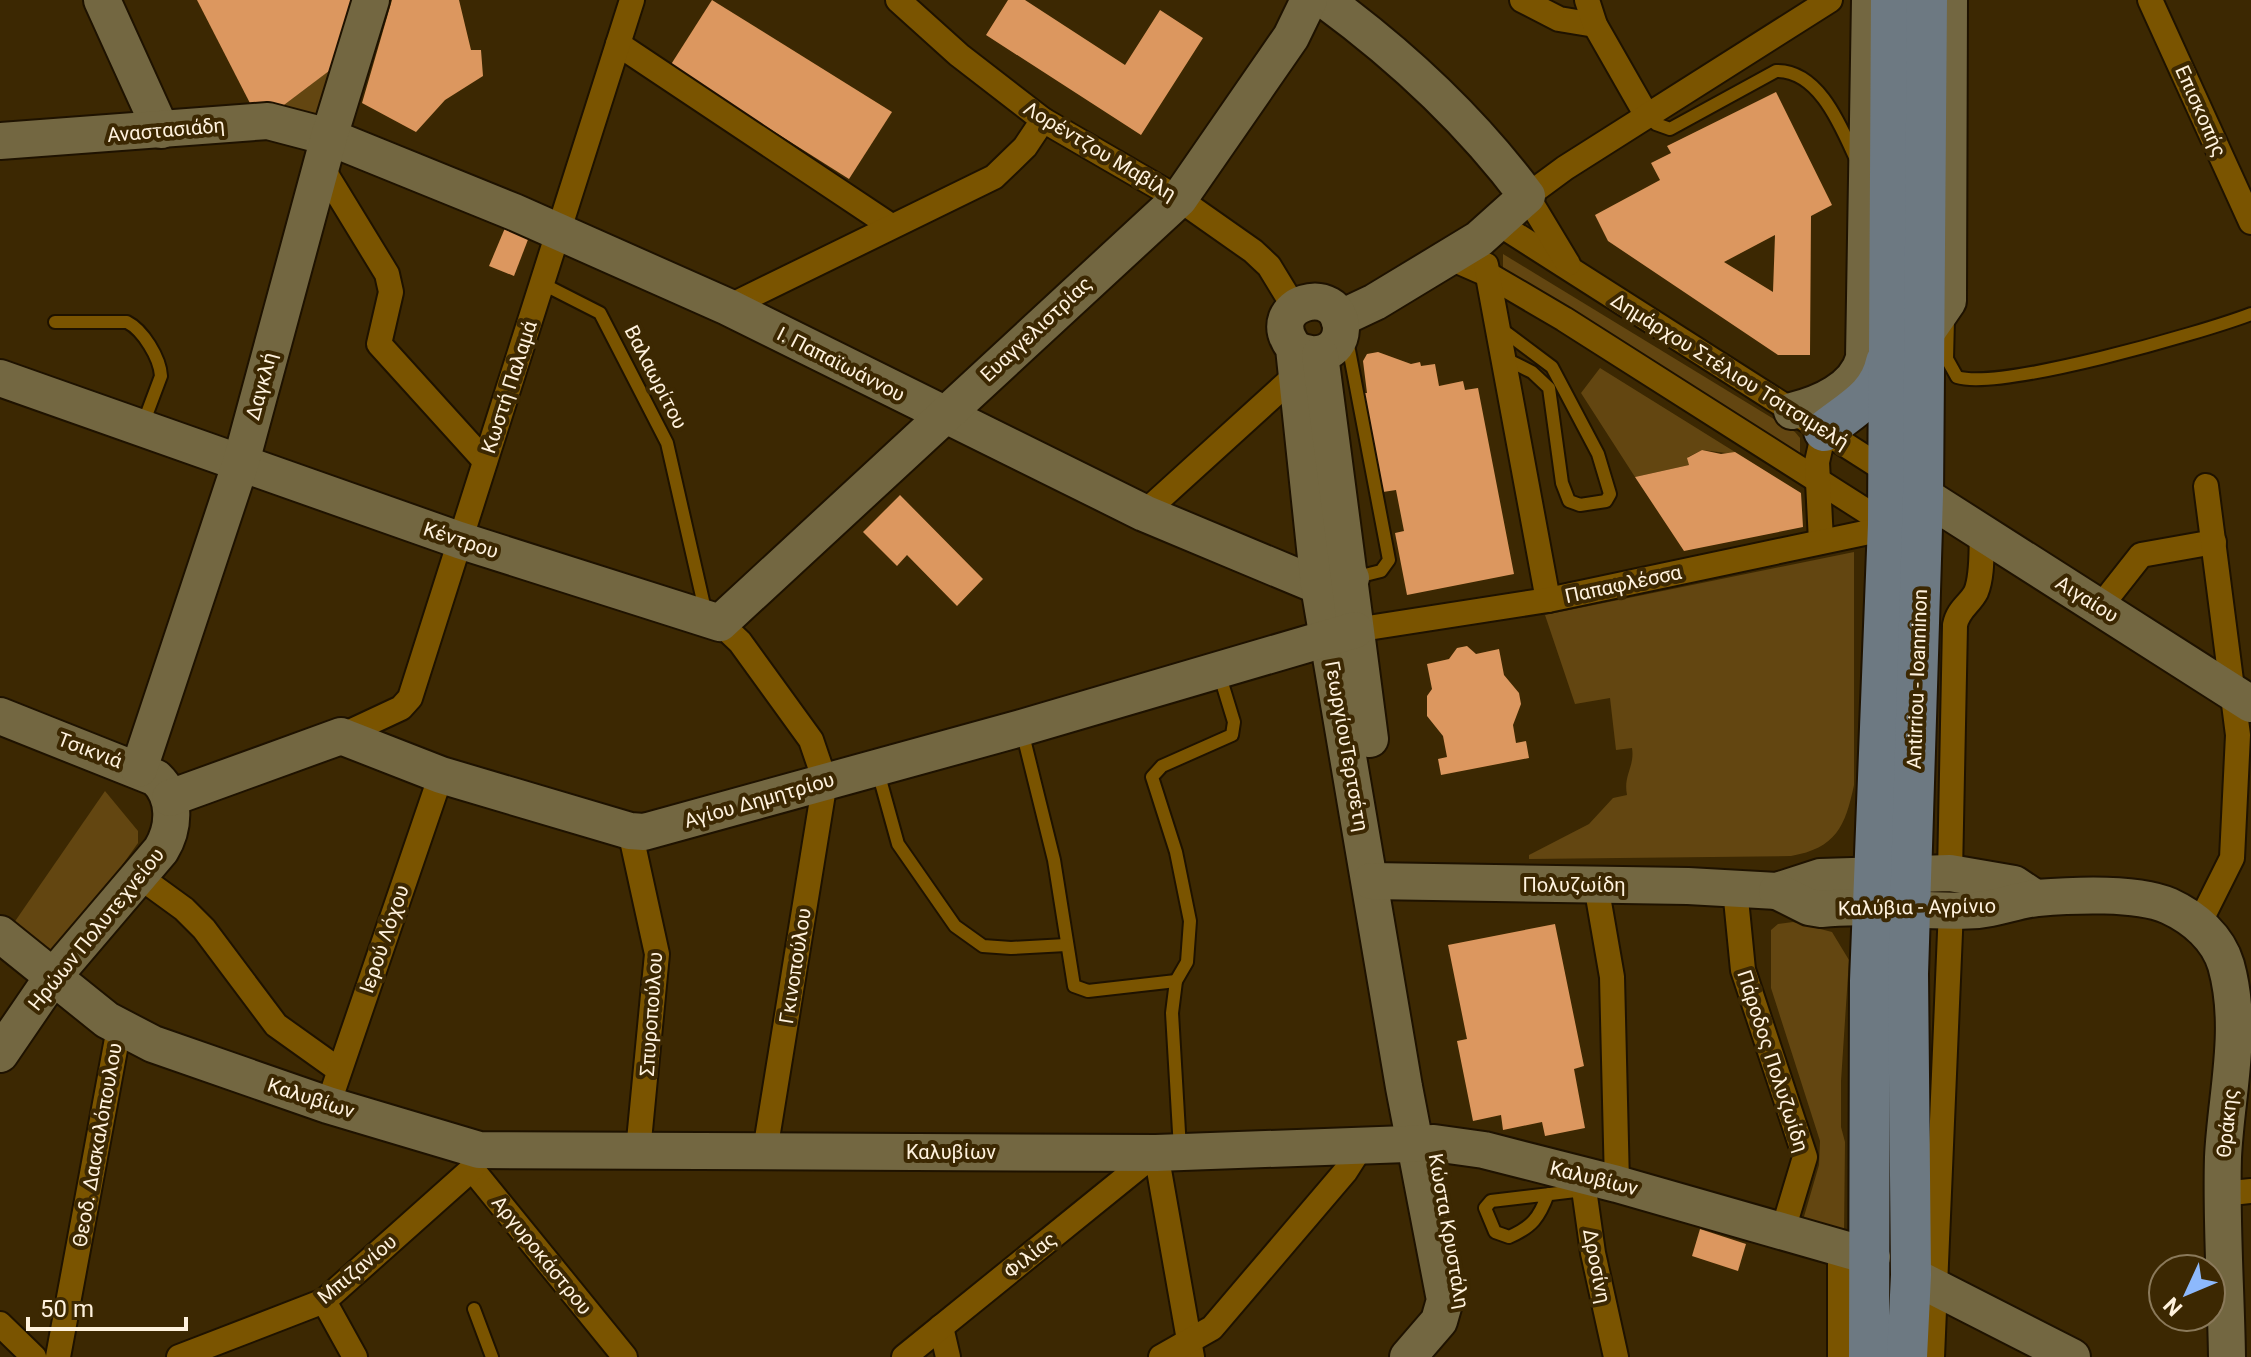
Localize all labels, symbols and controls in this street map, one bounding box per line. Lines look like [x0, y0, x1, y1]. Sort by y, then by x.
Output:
street label: Επισκοπής [2170, 62, 2232, 160]
street label: Λορέντζου Μαβίλη [1019, 96, 1181, 206]
street label: Αναστασιάδη [106, 113, 226, 147]
street label: Ευαγγελιστρίας [975, 271, 1097, 387]
street label: Δημάρχου Στέλιου Τσιτσιμελή [1607, 288, 1853, 454]
street label: Κωστή Παλαμά [476, 317, 542, 456]
street label: Βαλαωρίτου [620, 321, 692, 433]
street label: Ι. Παπαϊωάννου [773, 321, 909, 407]
street label: Δαγκλή [240, 350, 282, 422]
street label: Κέντρου [421, 517, 501, 563]
street label: Παπαφλέσσα [1562, 560, 1684, 608]
street label: Αιγαίου [2051, 570, 2123, 628]
street label: Antirriou - Ioanninon [1902, 589, 1932, 769]
street label: ΓεωργίουΤερτσέτη [1320, 659, 1374, 833]
street label: Τσικνιά [54, 727, 126, 773]
street label: Αγίου Δημητρίου [681, 767, 837, 833]
street label: Ηρώων Πολυτεχνείου [23, 843, 169, 1015]
street label: Πολυζωίδη [1522, 873, 1626, 897]
street label: Ιερού Λόχου [354, 882, 414, 996]
street label: Καλύβια - Αγρίνιο [1838, 894, 1996, 920]
street label: Γκινοπούλου [774, 906, 816, 1026]
street label: Σπυροπούλου [635, 951, 667, 1077]
street label: Πάροδος Πολυζωίδη [1732, 967, 1814, 1155]
street label: Θεοδ. Δασκαλόπουλου [67, 1041, 127, 1249]
street label: Καλυβίων [265, 1073, 358, 1123]
street label: Θράκης [2211, 1087, 2243, 1159]
street label: Καλυβίων [906, 1140, 996, 1164]
street label: Κώστα Κρυστάλη [1424, 1152, 1474, 1310]
street label: Καλυβίων [1547, 1155, 1641, 1201]
street label: Αργυροκάστρου [487, 1191, 597, 1319]
street label: Φιλίας [999, 1227, 1061, 1283]
street label: Δροσίνη [1578, 1227, 1616, 1305]
street label: Μπιζανίου [313, 1229, 401, 1309]
north arrow [2147, 1253, 2227, 1333]
scale bar [28, 1281, 186, 1331]
text: N [2159, 1292, 2187, 1321]
text: 50 m [40, 1295, 94, 1323]

